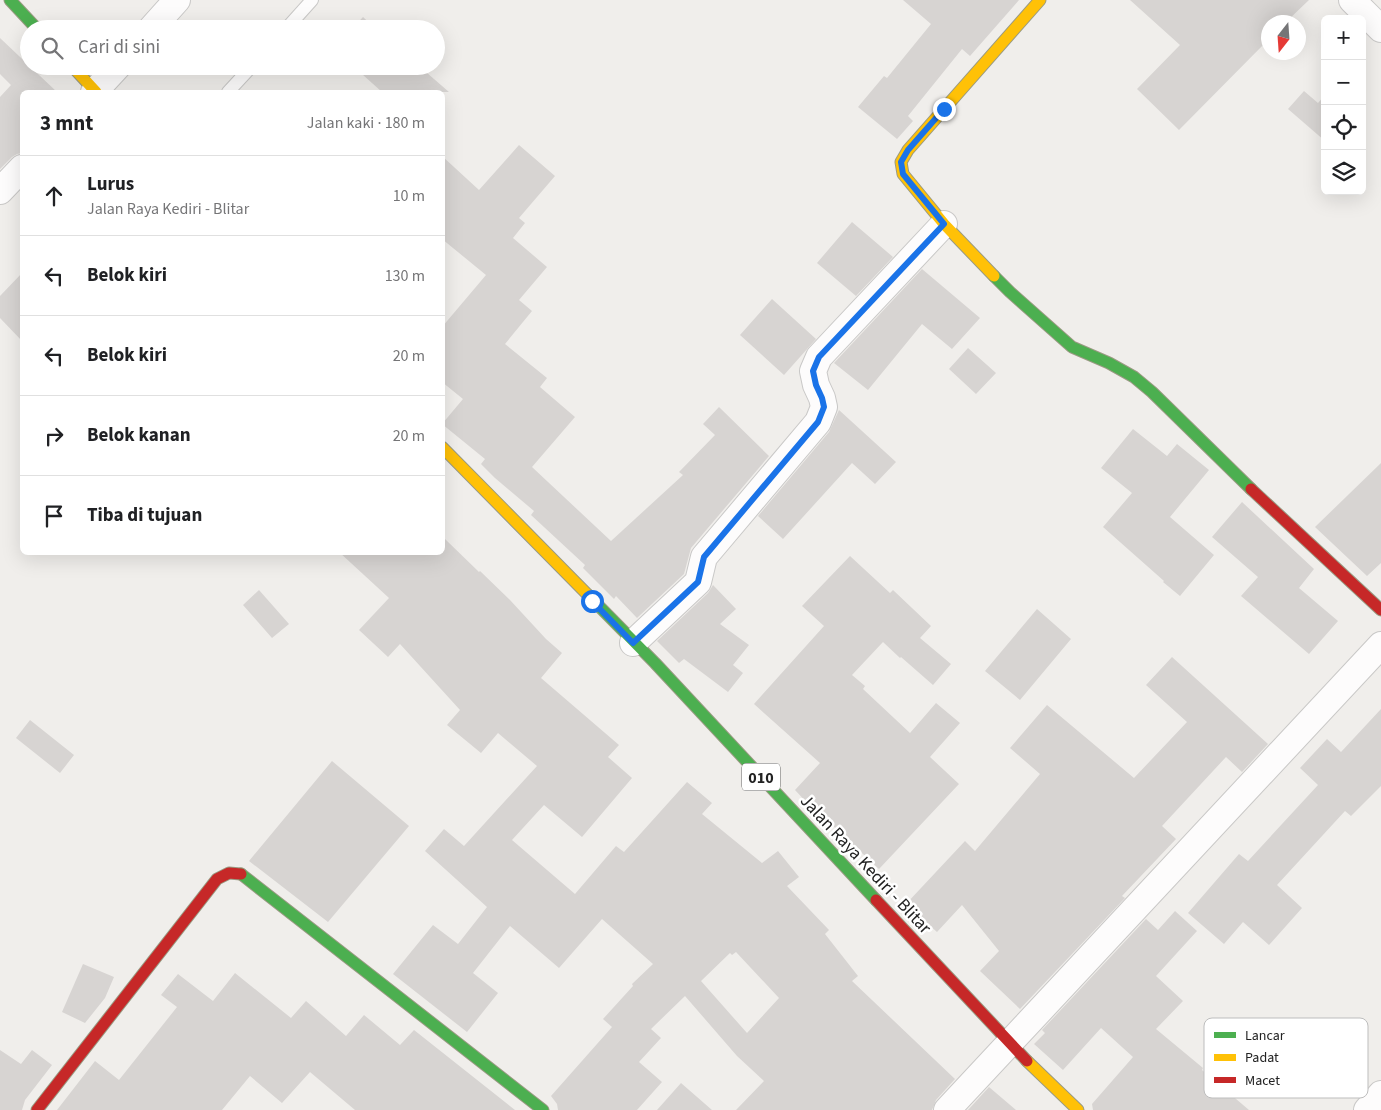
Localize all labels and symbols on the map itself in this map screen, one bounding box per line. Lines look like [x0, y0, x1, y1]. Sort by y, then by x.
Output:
north arrow [1261, 15, 1306, 60]
route end [933, 98, 956, 121]
route start [581, 590, 604, 613]
road number: 010 [742, 764, 780, 790]
street label: Jalan Raya Kediri - Blitar [794, 789, 938, 940]
legend [1204, 1018, 1368, 1098]
text: Lancar [1245, 1026, 1285, 1046]
text: Padat [1245, 1048, 1279, 1068]
text: Macet [1245, 1071, 1280, 1091]

